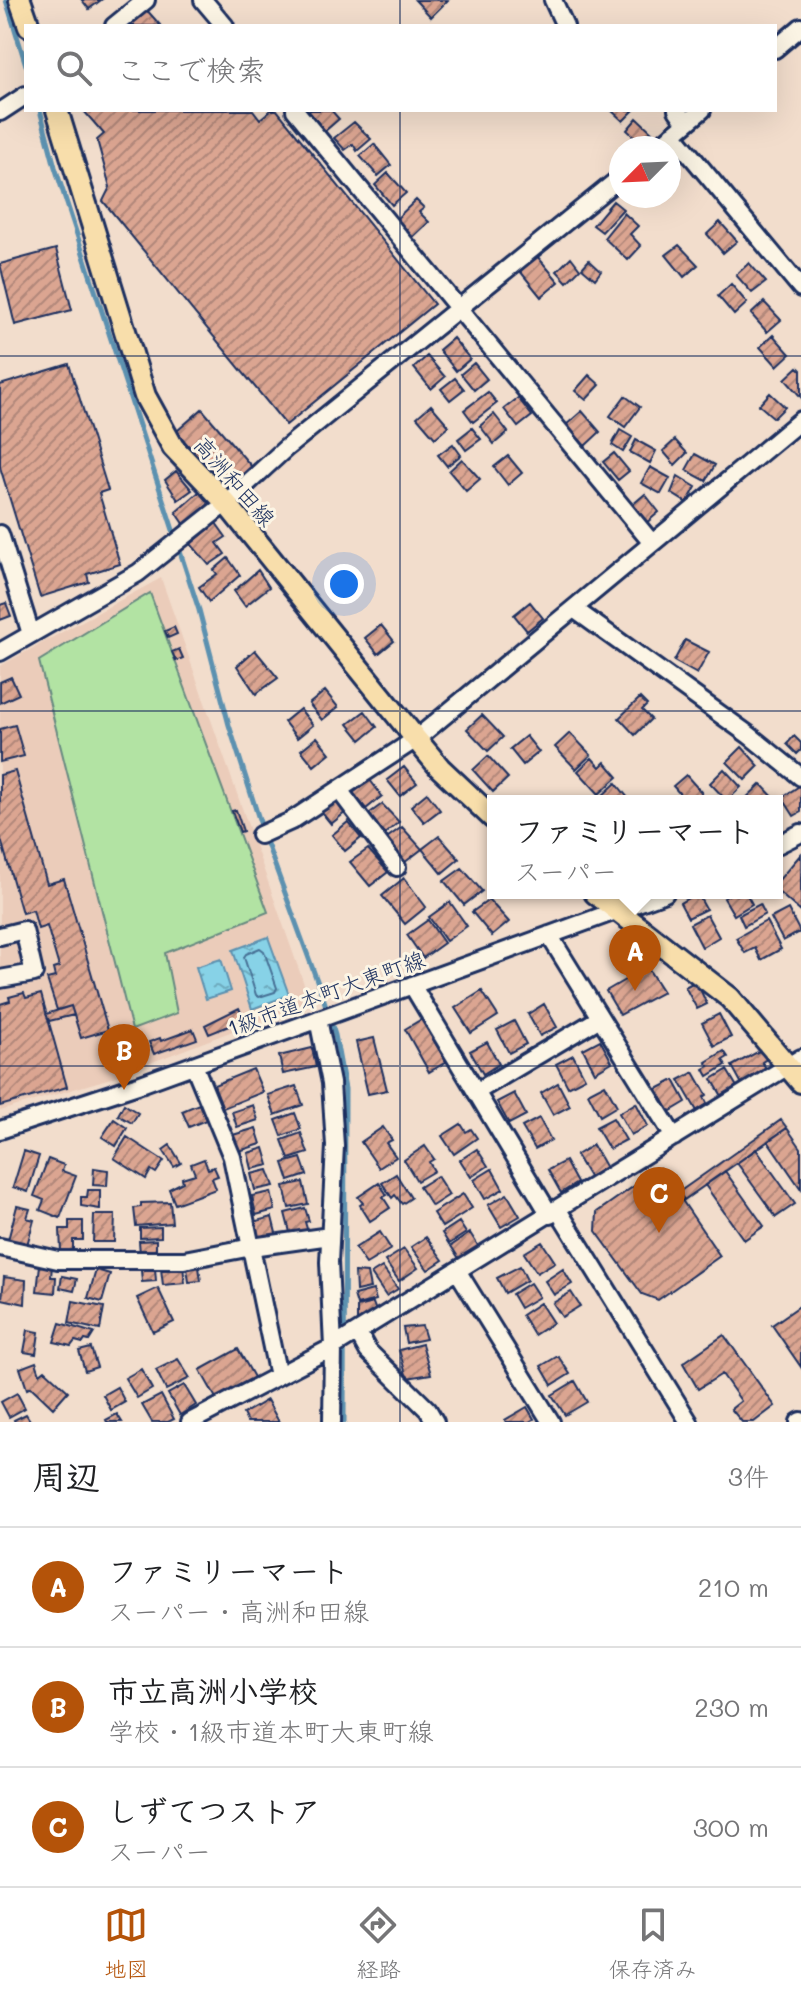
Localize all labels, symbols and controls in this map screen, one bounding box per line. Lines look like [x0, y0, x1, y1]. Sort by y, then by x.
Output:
search box [24, 24, 777, 112]
icon: search [52, 46, 96, 90]
text: ここで検索 [116, 49, 266, 89]
north arrow [609, 136, 681, 208]
street label: 高洲和田線 [188, 430, 282, 532]
your location [324, 564, 364, 604]
popup [487, 795, 783, 899]
text: ファミリーマート [514, 810, 756, 850]
text: スーパー [514, 854, 617, 888]
pin: A [609, 925, 661, 991]
street label: 1級市道本町大東町線 [223, 944, 429, 1042]
pin: B [98, 1024, 150, 1090]
pin: C [633, 1167, 685, 1233]
text: 周辺 [32, 1453, 100, 1498]
text: 3件 [728, 1459, 769, 1493]
text: ファミリーマート [108, 1550, 349, 1590]
text: A [49, 1570, 67, 1604]
text: 210 m [698, 1570, 769, 1604]
text: スーパー · 高洲和田線 [108, 1594, 369, 1628]
text: 市立高洲小学校 [108, 1670, 318, 1710]
text: B [49, 1690, 67, 1724]
text: 230 m [694, 1690, 769, 1724]
text: 学校 · 1級市道本町大東町線 [108, 1714, 434, 1748]
text: しずてつストア [108, 1790, 320, 1830]
text: C [48, 1810, 68, 1844]
text: 300 m [693, 1810, 769, 1844]
text: スーパー [108, 1834, 211, 1868]
tab: 地図 [104, 1903, 148, 1983]
tab: 経路 [356, 1903, 401, 1983]
tab: 保存済み [609, 1903, 697, 1983]

